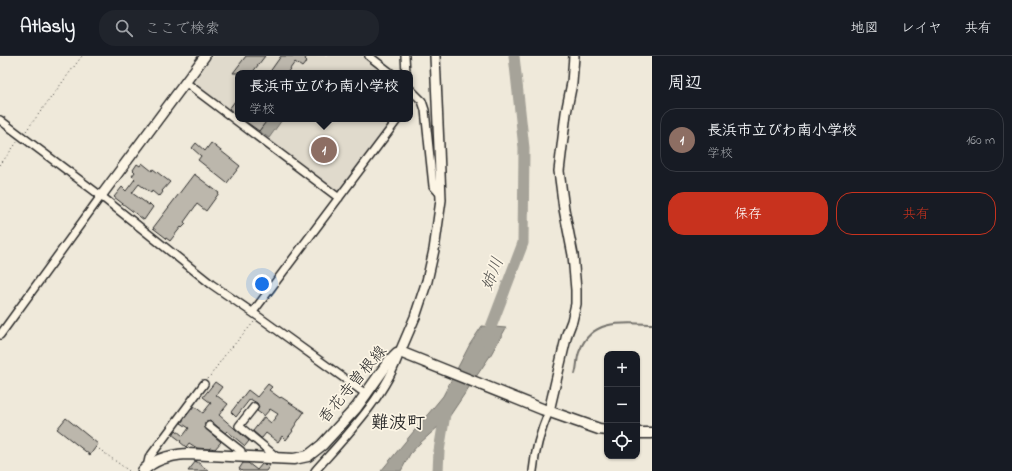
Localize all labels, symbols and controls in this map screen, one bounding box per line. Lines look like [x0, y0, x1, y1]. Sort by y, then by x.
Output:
search box [99, 10, 379, 46]
text: Atlasly [20, 14, 75, 41]
icon: search [113, 17, 135, 39]
text: ここで検索 [145, 18, 220, 40]
text: 地図 [851, 18, 879, 39]
text: レイヤ [901, 18, 942, 39]
text: 共有 [964, 18, 992, 39]
popup [235, 70, 413, 122]
text: 周辺 [668, 71, 702, 96]
text: 長浜市立びわ南小学校 [249, 76, 399, 98]
text: 学校 [249, 100, 275, 119]
text: 長浜市立びわ南小学校 [707, 120, 857, 142]
text: 1 [680, 131, 684, 150]
text: 160 m [966, 131, 995, 150]
pin: 1 [311, 135, 337, 165]
text: 学校 [707, 144, 733, 163]
button: 保存 [668, 192, 828, 235]
button: 共有 [836, 192, 996, 235]
water label: 姉川 [475, 254, 511, 294]
your location [252, 274, 272, 294]
street label: 香花寺曽根線 [313, 341, 393, 429]
map controls [604, 351, 640, 459]
button: + [604, 351, 640, 387]
button: − [604, 387, 640, 423]
district label: 難波町 [371, 411, 425, 437]
button: locate [604, 423, 640, 459]

